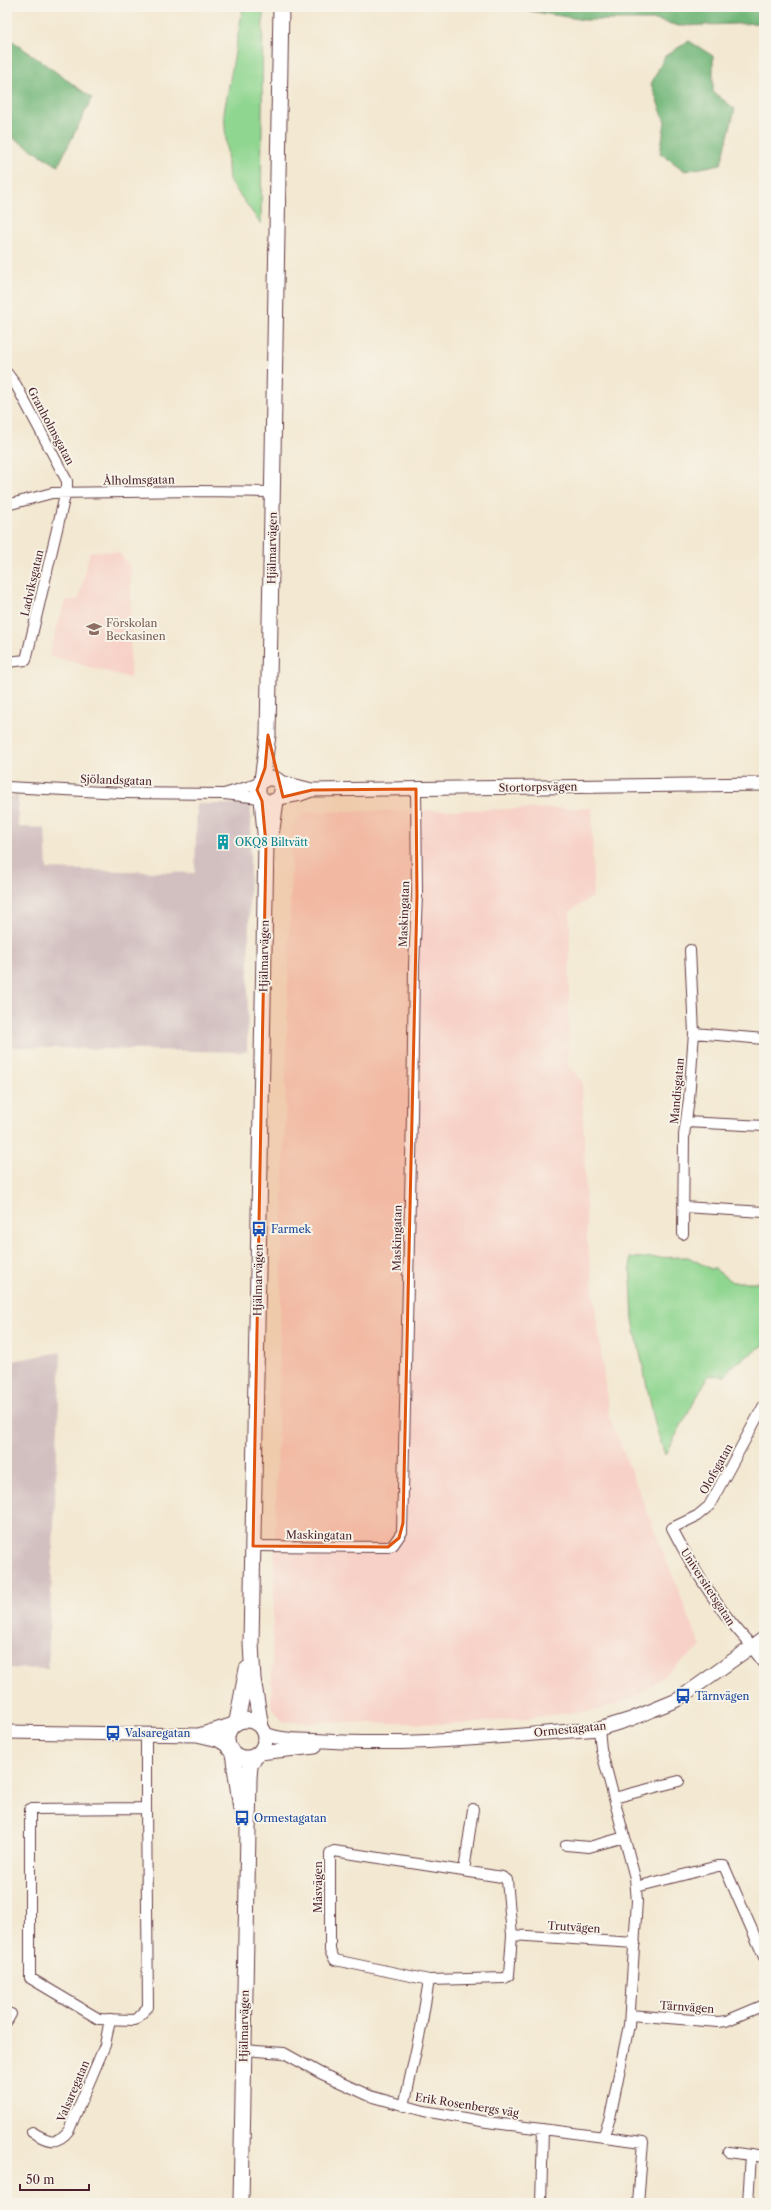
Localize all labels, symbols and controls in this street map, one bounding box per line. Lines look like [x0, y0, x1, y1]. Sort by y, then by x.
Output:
street label: Granholmsgatan [25, 385, 77, 467]
street label: Ålholmsgatan [102, 472, 175, 488]
street label: Hjälmarvägen [264, 512, 280, 584]
street label: Ladviksgatan [18, 548, 47, 618]
place label: Förskolan Beckasinen [106, 616, 166, 643]
school or university icon: Förskolan Beckasinen [85, 620, 103, 638]
street label: Sjölandsgatan [80, 772, 152, 788]
street label: Stortorpsvägen [498, 779, 578, 795]
building icon: OKQ8 Biltvätt [214, 833, 232, 851]
place label: OKQ8 Biltvätt [235, 835, 308, 849]
street label: Maskingatan [396, 880, 412, 947]
street label: Hjälmarvägen [256, 920, 272, 992]
street label: Mandisgatan [667, 1057, 687, 1125]
street label: Maskingatan [389, 1205, 405, 1271]
bus stop icon: Farmek [250, 1220, 268, 1238]
place label: Farmek [271, 1222, 312, 1236]
street label: Hjälmarvägen [250, 1244, 266, 1316]
street label: Olofsgatan [696, 1441, 736, 1497]
street label: Maskingatan [286, 1527, 352, 1543]
street label: Universitetsgatan [678, 1546, 738, 1629]
bus stop icon: Tärnvägen [674, 1687, 692, 1705]
place label: Tärnvägen [695, 1689, 750, 1703]
street label: Ormestagatan [533, 1718, 607, 1740]
bus stop icon: Valsaregatan [104, 1724, 122, 1742]
place label: Valsaregatan [124, 1726, 190, 1740]
bus stop icon: Ormestagatan [233, 1809, 251, 1827]
place label: Ormestagatan [254, 1811, 327, 1825]
street label: Måsvägen [311, 1861, 325, 1913]
street label: Trutvägen [547, 1918, 601, 1936]
street label: Hjälmarvägen [236, 1990, 252, 2062]
street label: Tärnvägen [659, 1998, 715, 2016]
street label: Valsaregatan [53, 2058, 92, 2125]
street label: Erik Rosenbergs väg [414, 2090, 520, 2120]
scale bar [20, 2166, 89, 2192]
text: 50 m [26, 2172, 55, 2187]

